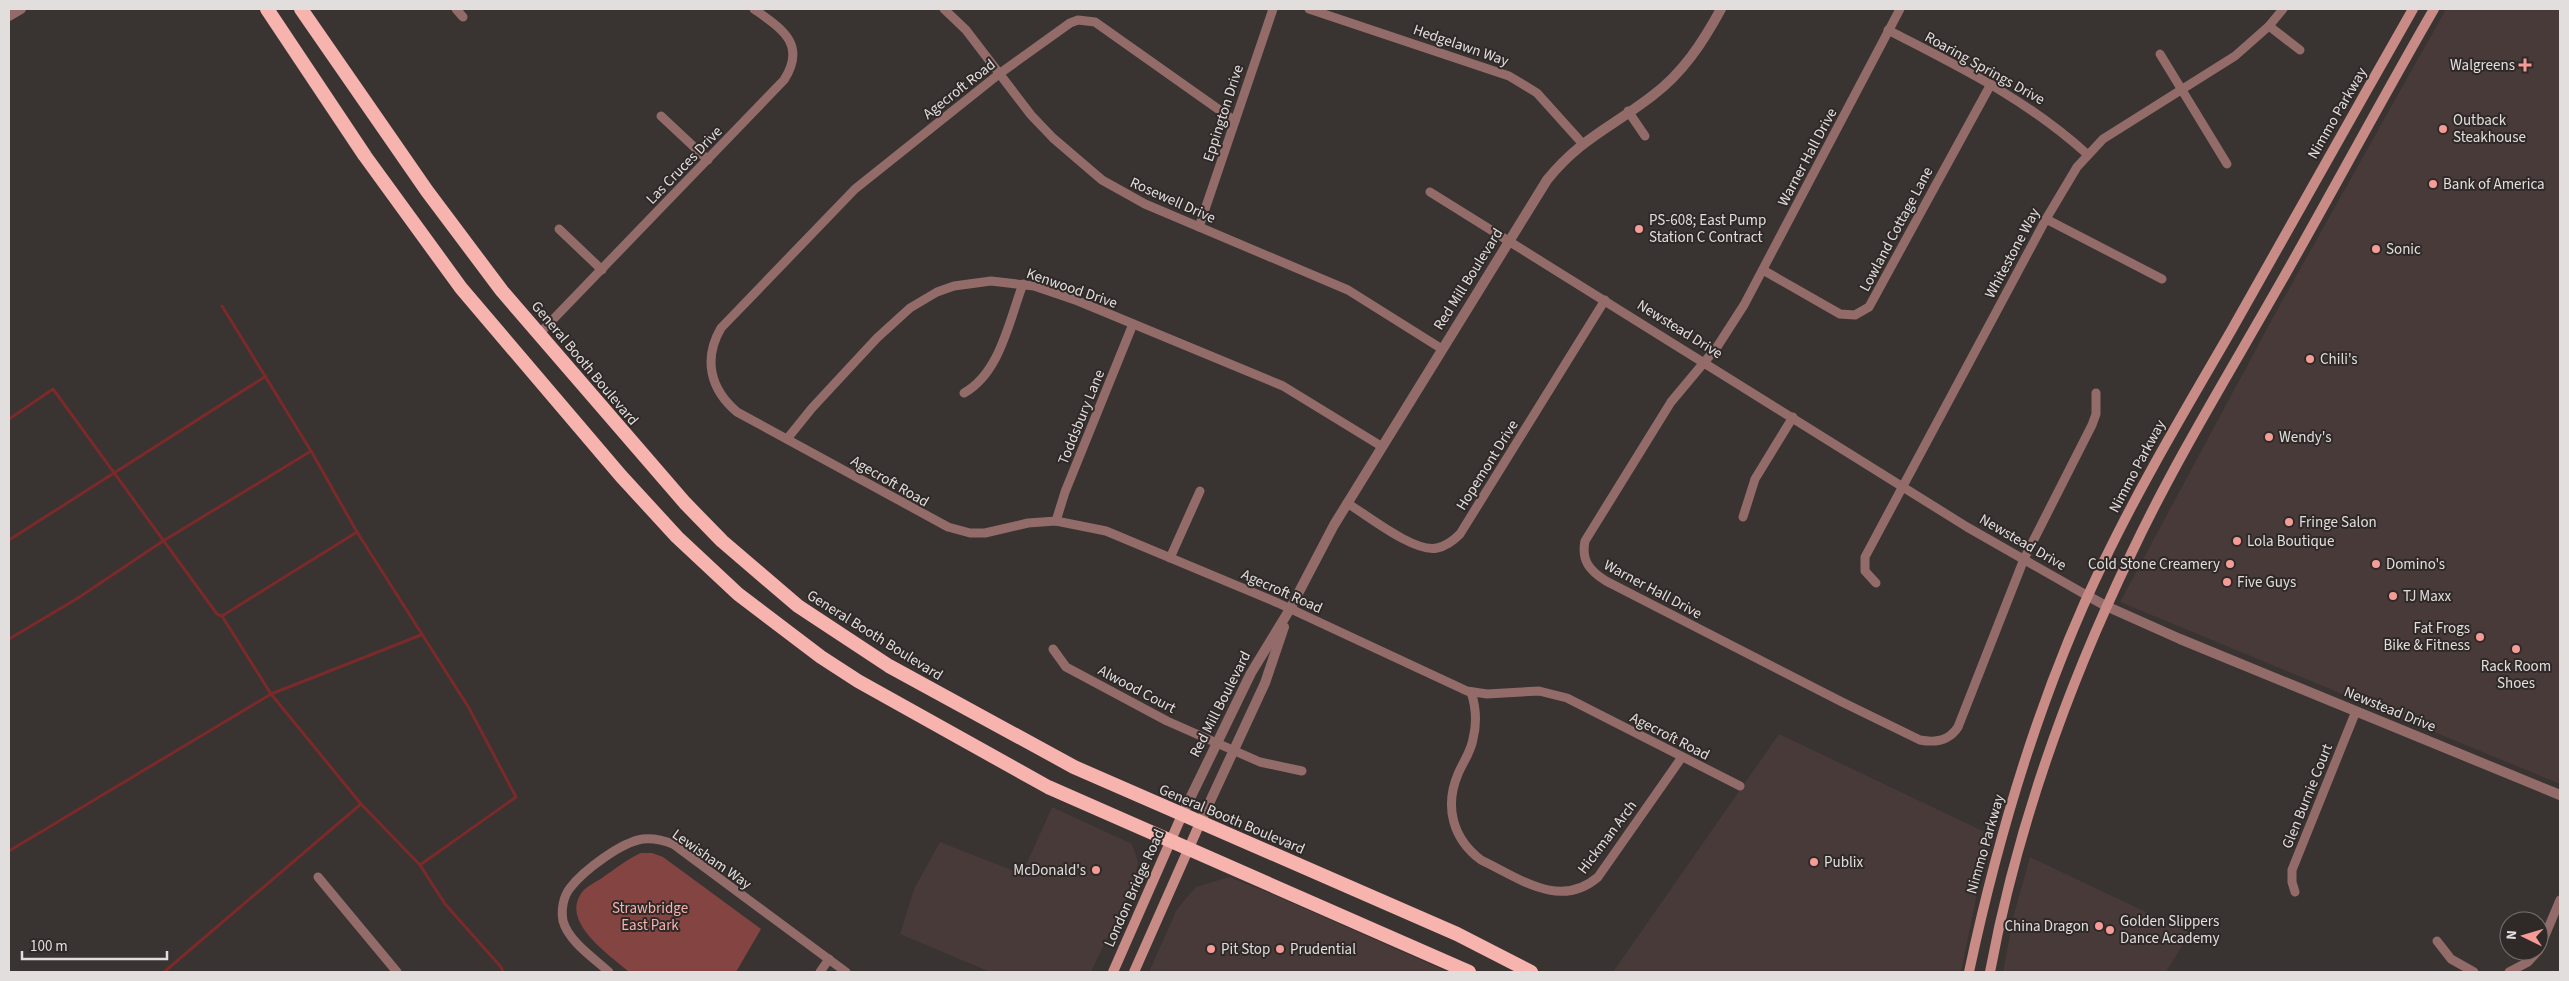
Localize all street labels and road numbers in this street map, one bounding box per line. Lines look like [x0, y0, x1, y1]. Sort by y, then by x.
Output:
street label: Hedgelawn Way [1410, 19, 1511, 72]
street label: Roaring Springs Drive [1921, 27, 2049, 110]
street label: Agecroft Road [919, 54, 1000, 124]
street label: Eppington Drive [1198, 62, 1249, 164]
street label: Nimmo Parkway [2303, 64, 2372, 163]
street label: Warner Hall Drive [1773, 104, 1842, 210]
street label: Las Cruces Drive [641, 121, 727, 209]
street label: Lowland Cottage Lane [1855, 163, 1938, 295]
street label: Rosewell Drive [1127, 172, 1219, 229]
street label: Whitestone Way [1980, 204, 2045, 302]
street label: Red Mill Boulevard [1429, 224, 1508, 334]
street label: Kenwood Drive [1023, 263, 1120, 314]
street label: Newstead Drive [1633, 295, 1727, 364]
street label: General Booth Boulevard [526, 297, 643, 430]
street label: Toddsbury Lane [1053, 367, 1110, 468]
street label: Hopemont Drive [1451, 416, 1524, 515]
street label: Nimmo Parkway [2104, 416, 2171, 516]
street label: Agecroft Road [847, 451, 933, 512]
street label: Newstead Drive [1975, 509, 2070, 576]
street label: Warner Hall Drive [1600, 555, 1706, 624]
street label: Agecroft Road [1238, 564, 1326, 619]
street label: General Booth Boulevard [803, 585, 947, 686]
street label: Red Mill Boulevard [1185, 648, 1256, 761]
street label: Alwood Court [1094, 660, 1179, 719]
street label: Newstead Drive [2341, 681, 2439, 737]
street label: Agecroft Road [1626, 707, 1713, 766]
street label: Glen Burnie Court [2277, 741, 2338, 852]
street label: General Booth Boulevard [1156, 779, 1308, 860]
street label: Nimmo Parkway [1961, 792, 2010, 896]
street label: Hickman Arch [1573, 796, 1642, 878]
street label: Lewisham Way [668, 824, 756, 895]
street label: London Bridge Road [1099, 826, 1170, 951]

